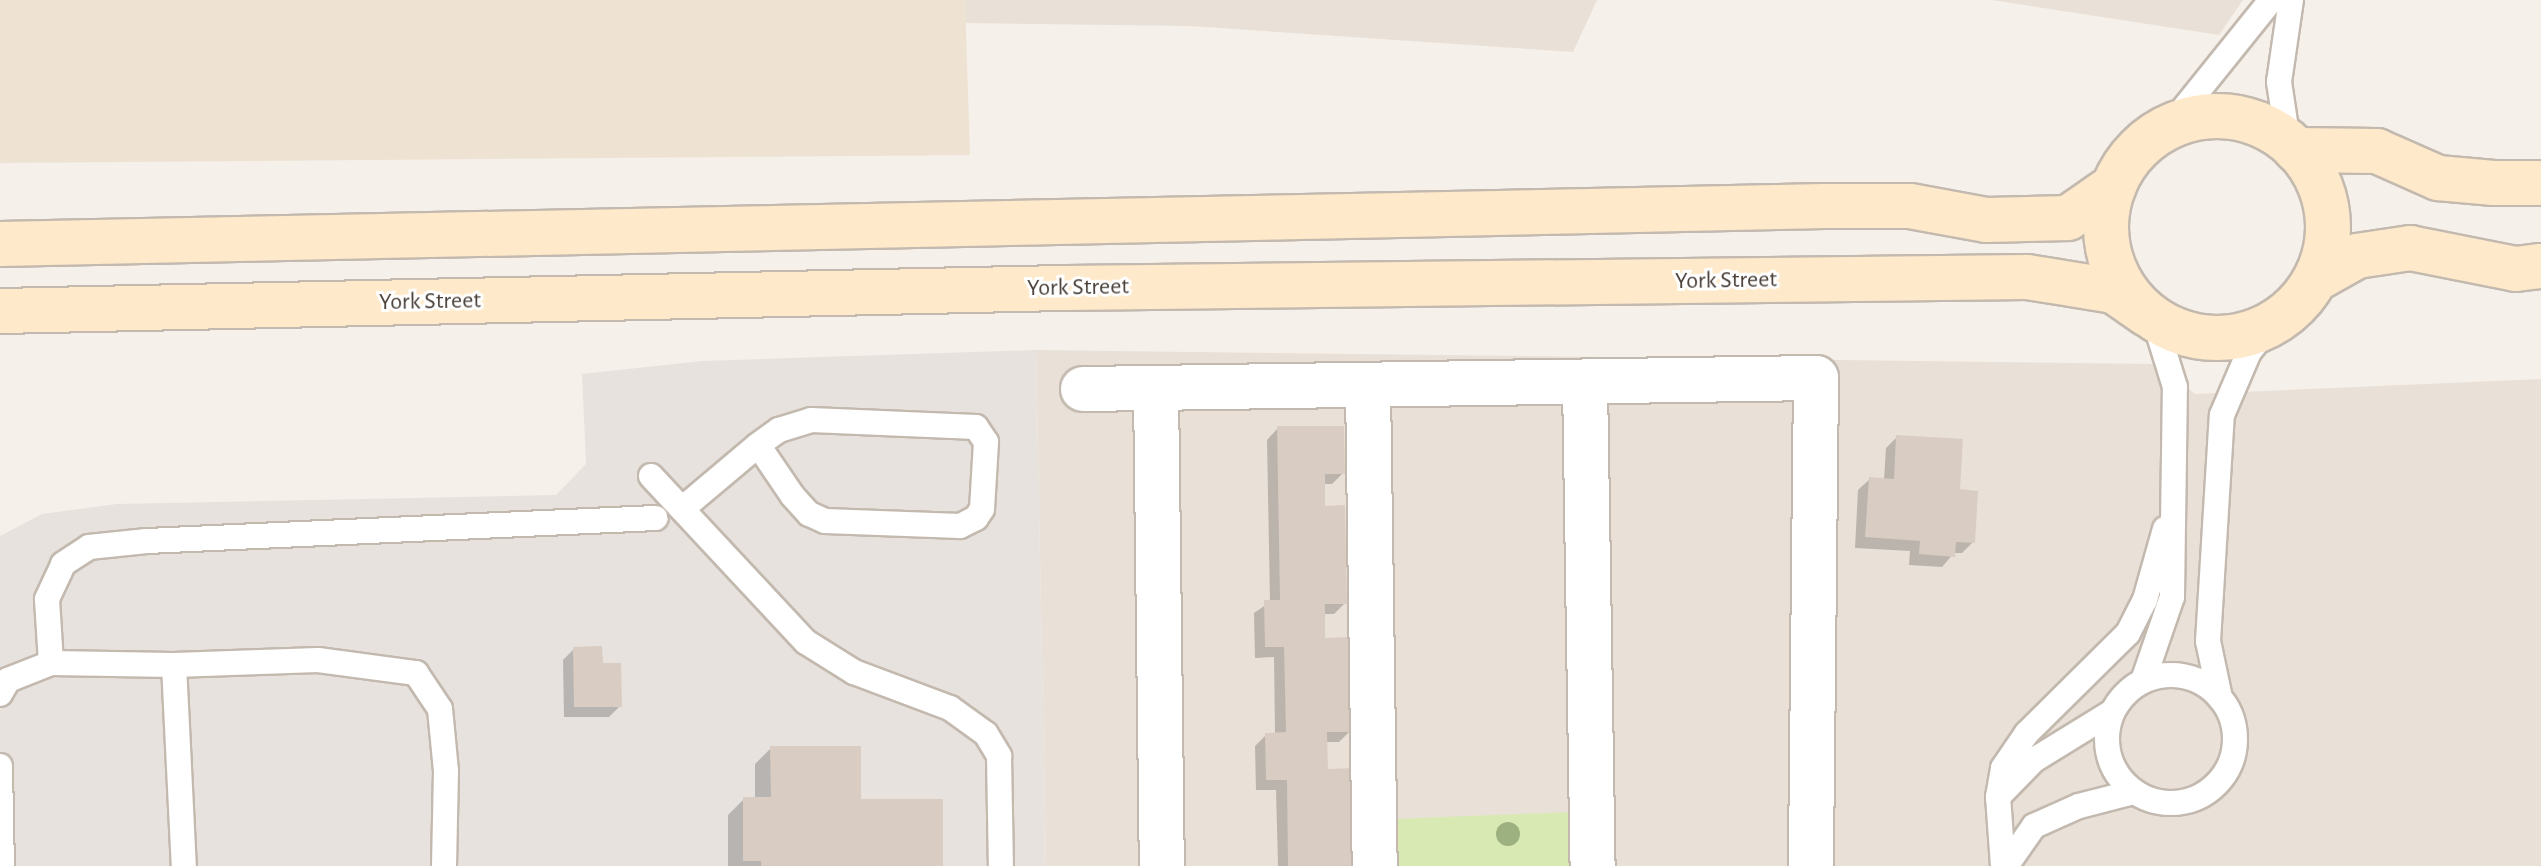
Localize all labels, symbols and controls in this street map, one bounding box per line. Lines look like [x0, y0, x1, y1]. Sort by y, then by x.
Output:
street label: York Street [1675, 266, 1777, 296]
street label: York Street [1027, 273, 1129, 303]
street label: York Street [379, 287, 481, 317]

